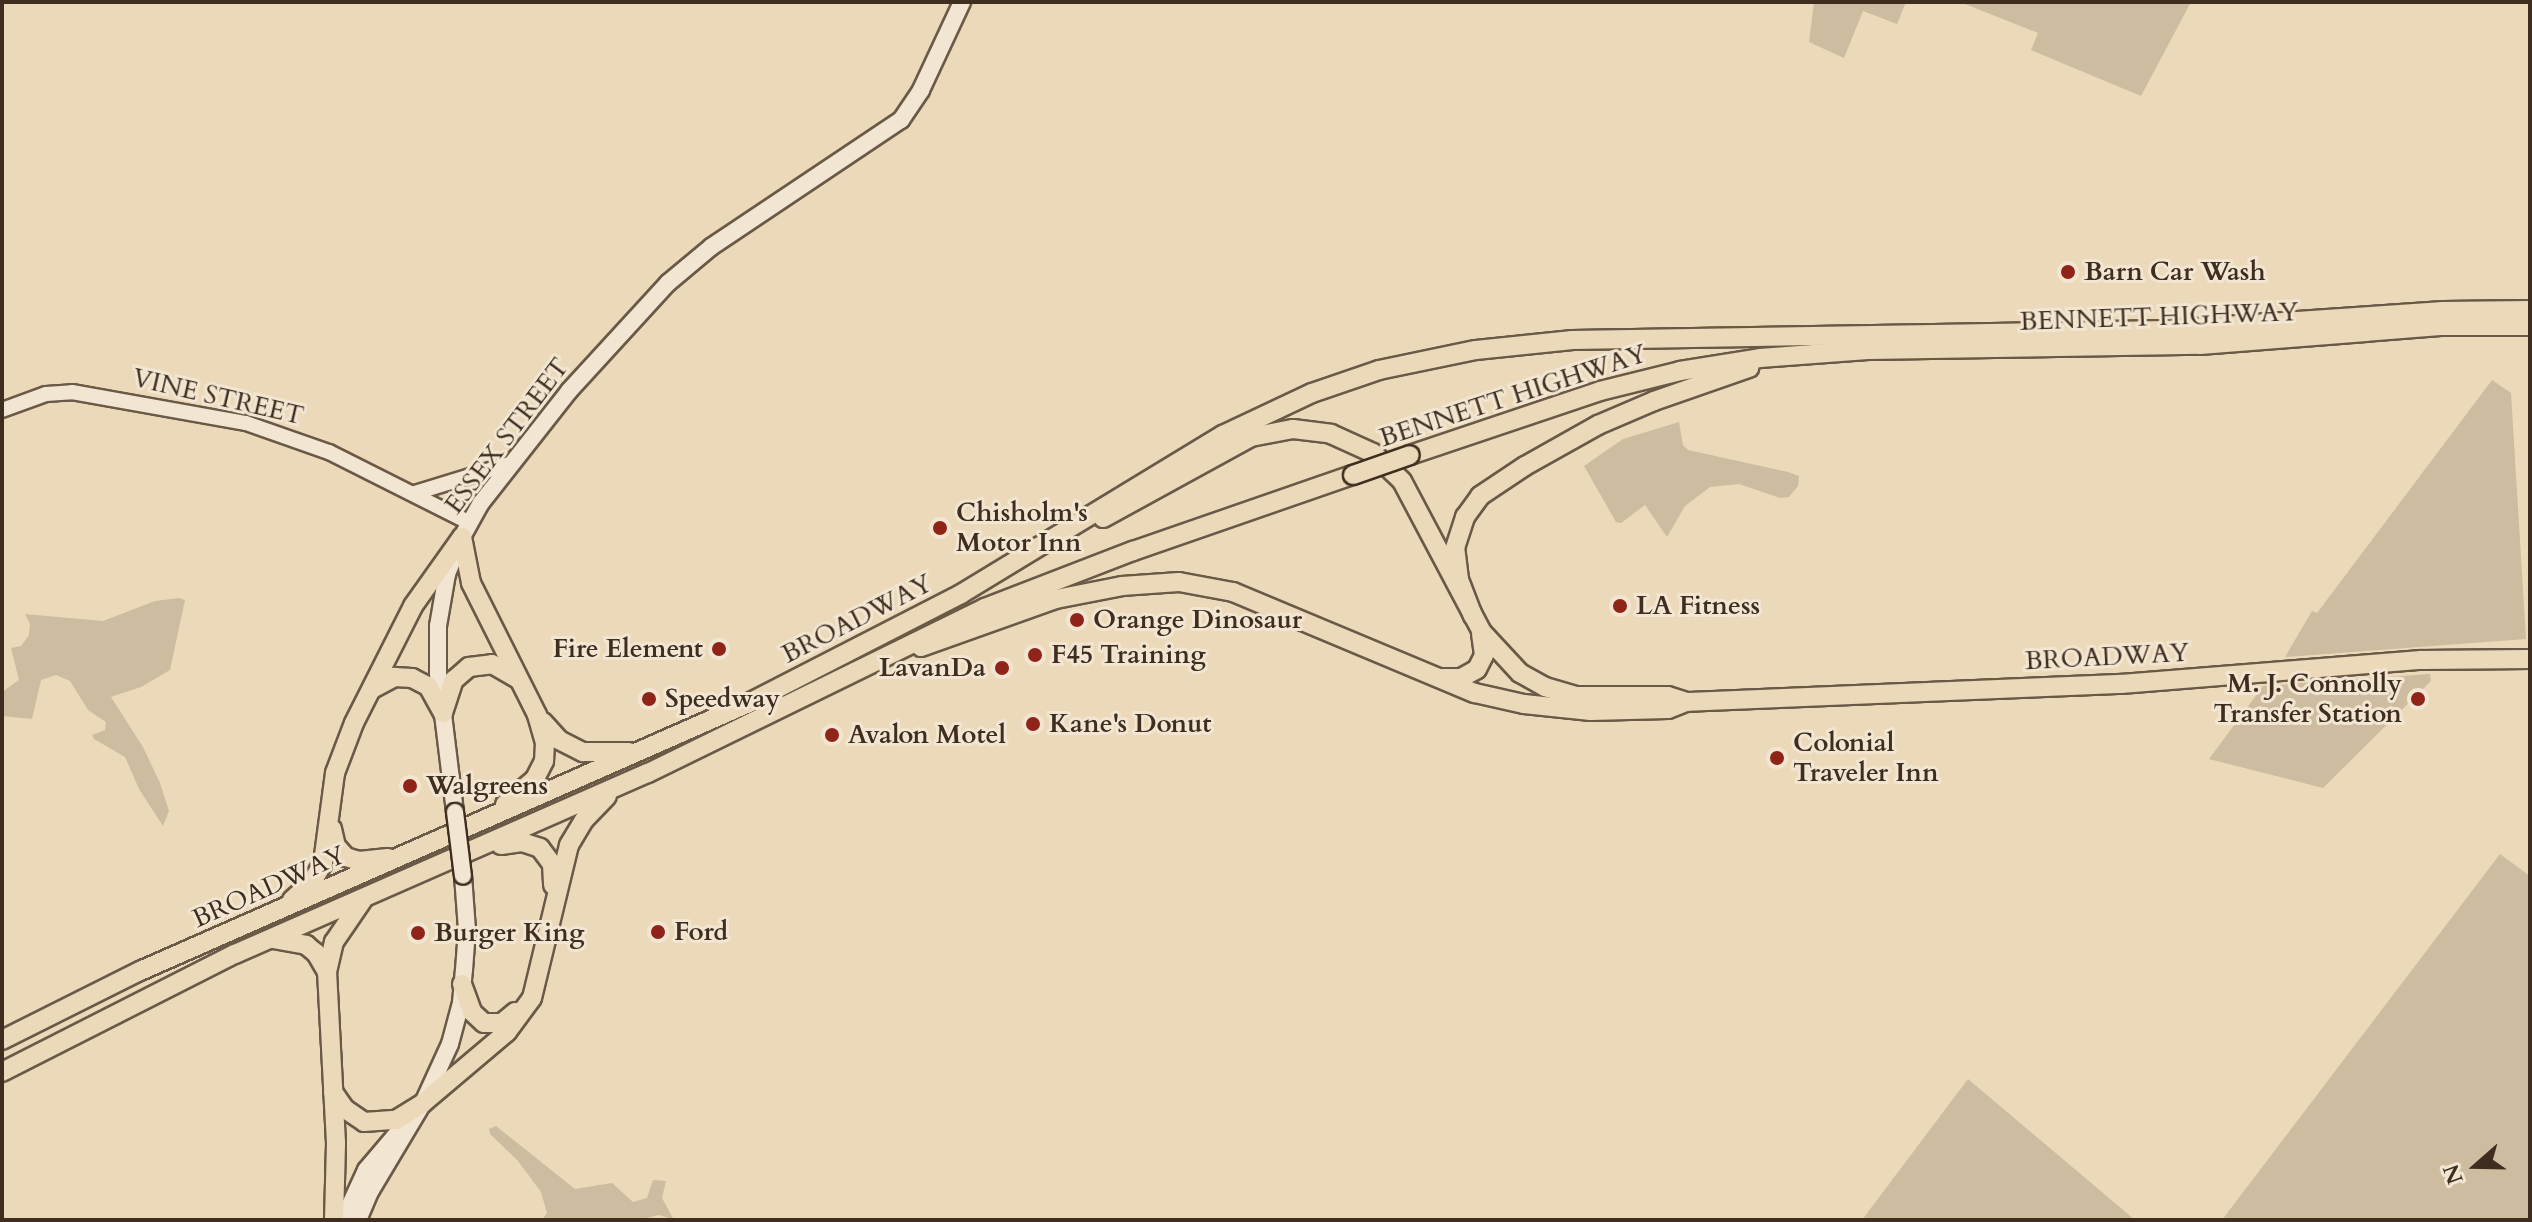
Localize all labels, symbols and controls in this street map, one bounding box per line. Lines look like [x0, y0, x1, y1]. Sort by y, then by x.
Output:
place label: Barn Car Wash [2084, 256, 2266, 288]
marker: Barn Car Wash [2059, 263, 2077, 281]
street label: BENNETT HIGHWAY [2019, 297, 2299, 337]
street label: BENNETT HIGHWAY [1376, 338, 1650, 454]
street label: ESSEX STREET [438, 352, 576, 520]
street label: VINE STREET [129, 362, 307, 432]
place label: Chisholm's Motor Inn [956, 497, 1088, 558]
marker: Chisholm's Motor Inn [931, 519, 949, 537]
street label: BROADWAY [777, 568, 937, 670]
place label: LA Fitness [1636, 590, 1760, 622]
marker: LA Fitness [1611, 597, 1629, 615]
place label: Orange Dinosaur [1093, 604, 1302, 636]
marker: Orange Dinosaur [1068, 611, 1086, 629]
place label: Fire Element [553, 633, 703, 665]
street label: BROADWAY [2024, 637, 2190, 677]
place label: F45 Training [1051, 639, 1206, 671]
marker: Fire Element [710, 640, 728, 658]
marker: F45 Training [1026, 646, 1044, 664]
place label: LavanDa [879, 652, 986, 684]
marker: LavanDa [993, 659, 1011, 677]
place label: M. J. Connolly Transfer Station [2213, 668, 2402, 730]
place label: Speedway [665, 683, 780, 715]
marker: Speedway [640, 690, 658, 708]
marker: M. J. Connolly Transfer Station [2409, 690, 2427, 708]
place label: Kane's Donut [1049, 708, 1212, 740]
marker: Kane's Donut [1024, 715, 1042, 733]
place label: Avalon Motel [848, 719, 1006, 751]
marker: Avalon Motel [823, 726, 841, 744]
place label: Colonial Traveler Inn [1793, 727, 1939, 788]
marker: Colonial Traveler Inn [1768, 749, 1786, 767]
place label: Walgreens [426, 770, 548, 802]
marker: Walgreens [401, 777, 419, 795]
street label: BROADWAY [188, 839, 350, 935]
place label: Ford [674, 916, 728, 948]
place label: Burger King [434, 917, 585, 949]
marker: Ford [649, 923, 667, 941]
marker: Burger King [409, 924, 427, 942]
north arrow [2436, 1126, 2516, 1206]
text: N [2436, 1160, 2471, 1188]

